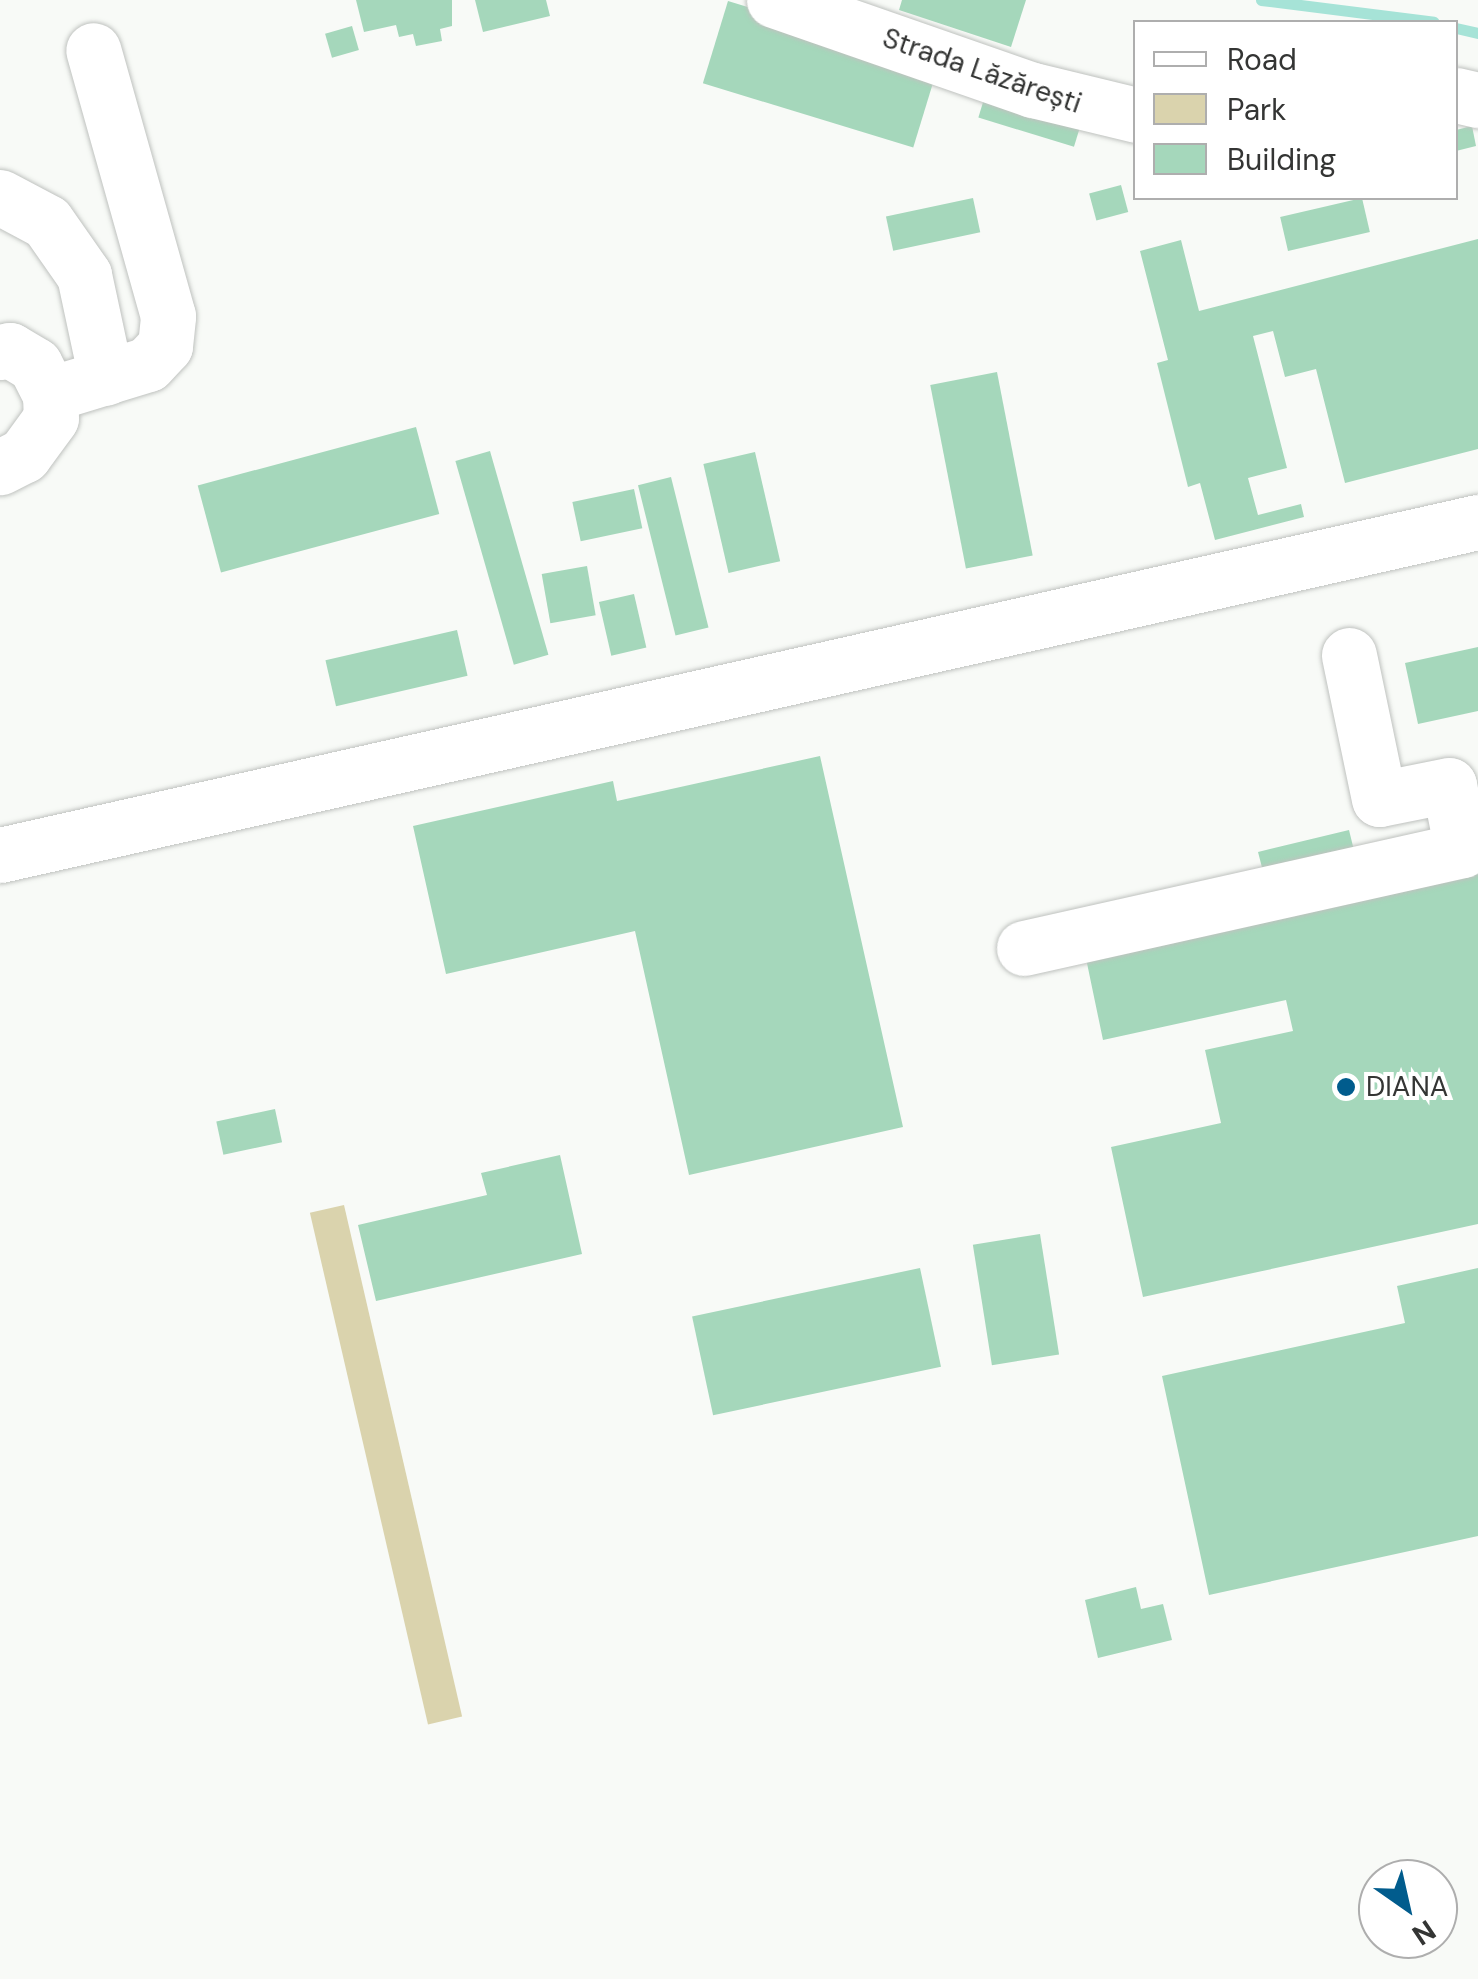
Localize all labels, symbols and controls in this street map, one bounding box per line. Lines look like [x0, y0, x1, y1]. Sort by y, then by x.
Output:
legend [1133, 20, 1458, 200]
street label: Strada Lăzărești [878, 21, 1086, 121]
text: Road [1227, 40, 1297, 79]
text: Park [1227, 90, 1286, 129]
text: Building [1227, 140, 1336, 179]
place label: DIANA [1366, 1070, 1448, 1104]
marker: DIANA [1335, 1076, 1357, 1098]
north arrow [1358, 1859, 1458, 1959]
text: N [1405, 1912, 1443, 1954]

